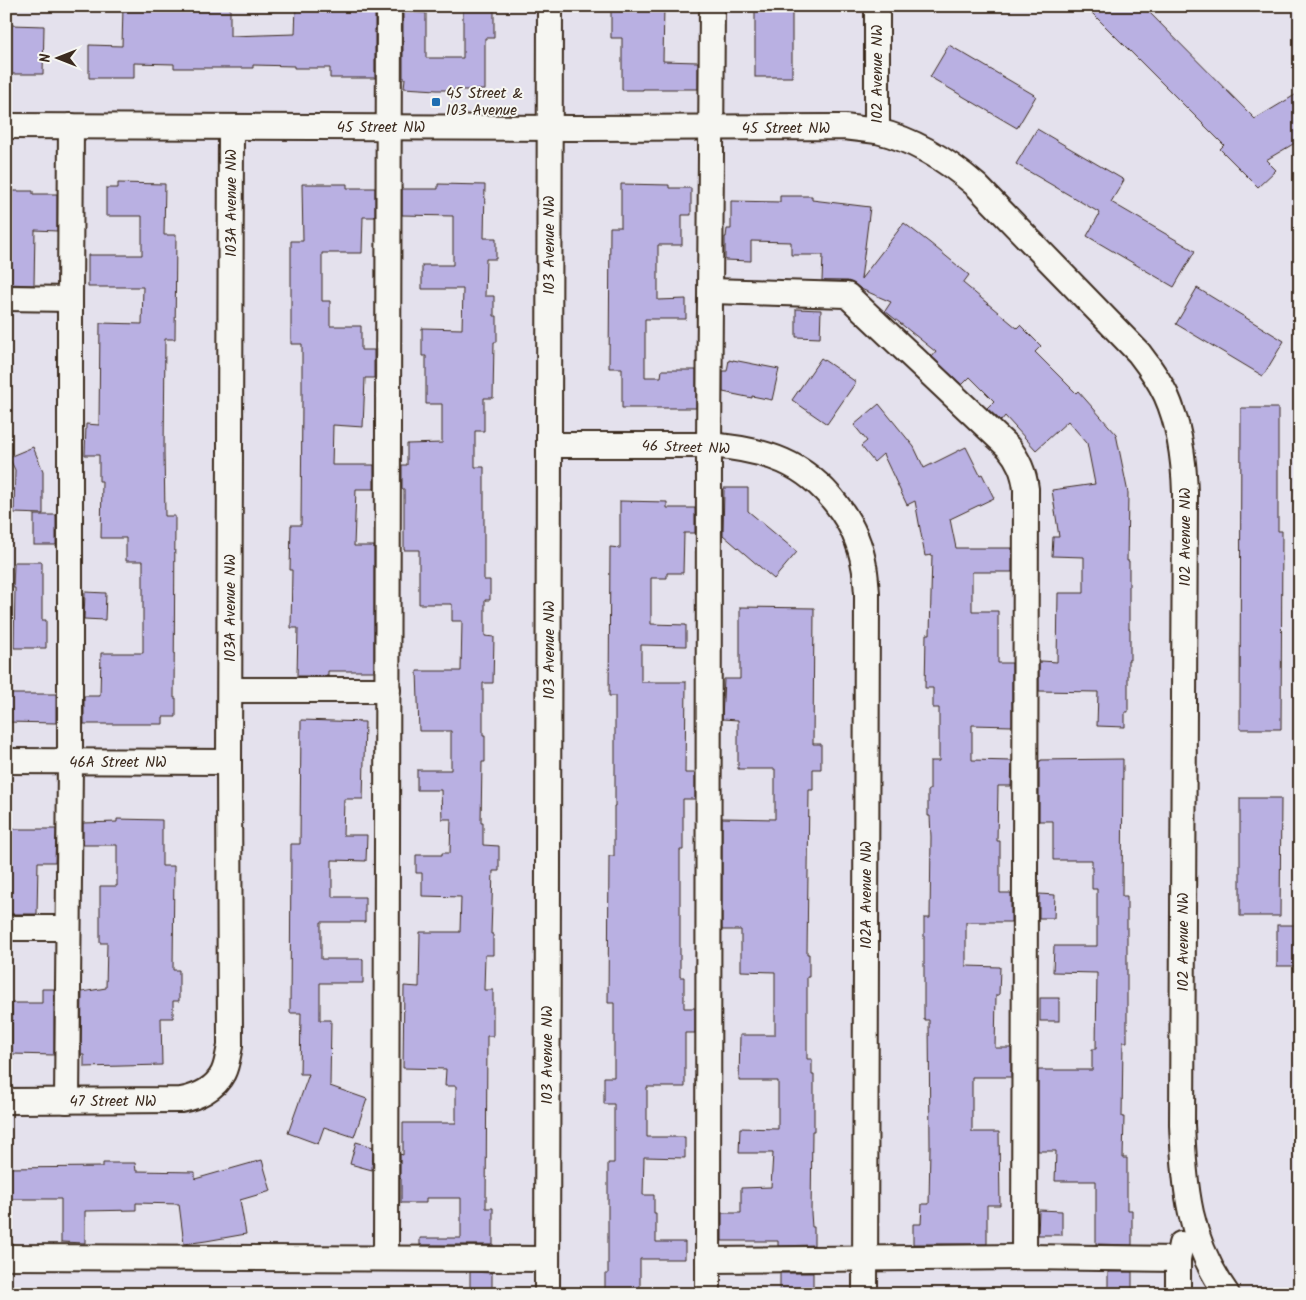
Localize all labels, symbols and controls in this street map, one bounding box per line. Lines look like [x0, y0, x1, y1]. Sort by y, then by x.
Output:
street label: 102 Avenue NW [866, 24, 890, 124]
north arrow [32, 32, 82, 82]
text: N [35, 53, 57, 62]
place label: 45 Street & 103 Avenue [446, 82, 523, 123]
marker: 45 Street & 103 Avenue [430, 96, 442, 108]
street label: 45 Street NW [337, 116, 425, 140]
street label: 45 Street NW [742, 117, 830, 141]
street label: 103A Avenue NW [220, 149, 244, 257]
street label: 103 Avenue NW [538, 195, 562, 294]
street label: 46 Street NW [641, 434, 731, 462]
street label: 102 Avenue NW [1174, 487, 1198, 587]
street label: 103A Avenue NW [219, 554, 243, 662]
street label: 103 Avenue NW [538, 600, 562, 699]
street label: 46A Street NW [69, 751, 167, 775]
street label: 102A Avenue NW [855, 841, 879, 949]
street label: 102 Avenue NW [1172, 892, 1196, 992]
street label: 103 Avenue NW [536, 1005, 560, 1104]
street label: 47 Street NW [69, 1090, 157, 1114]

